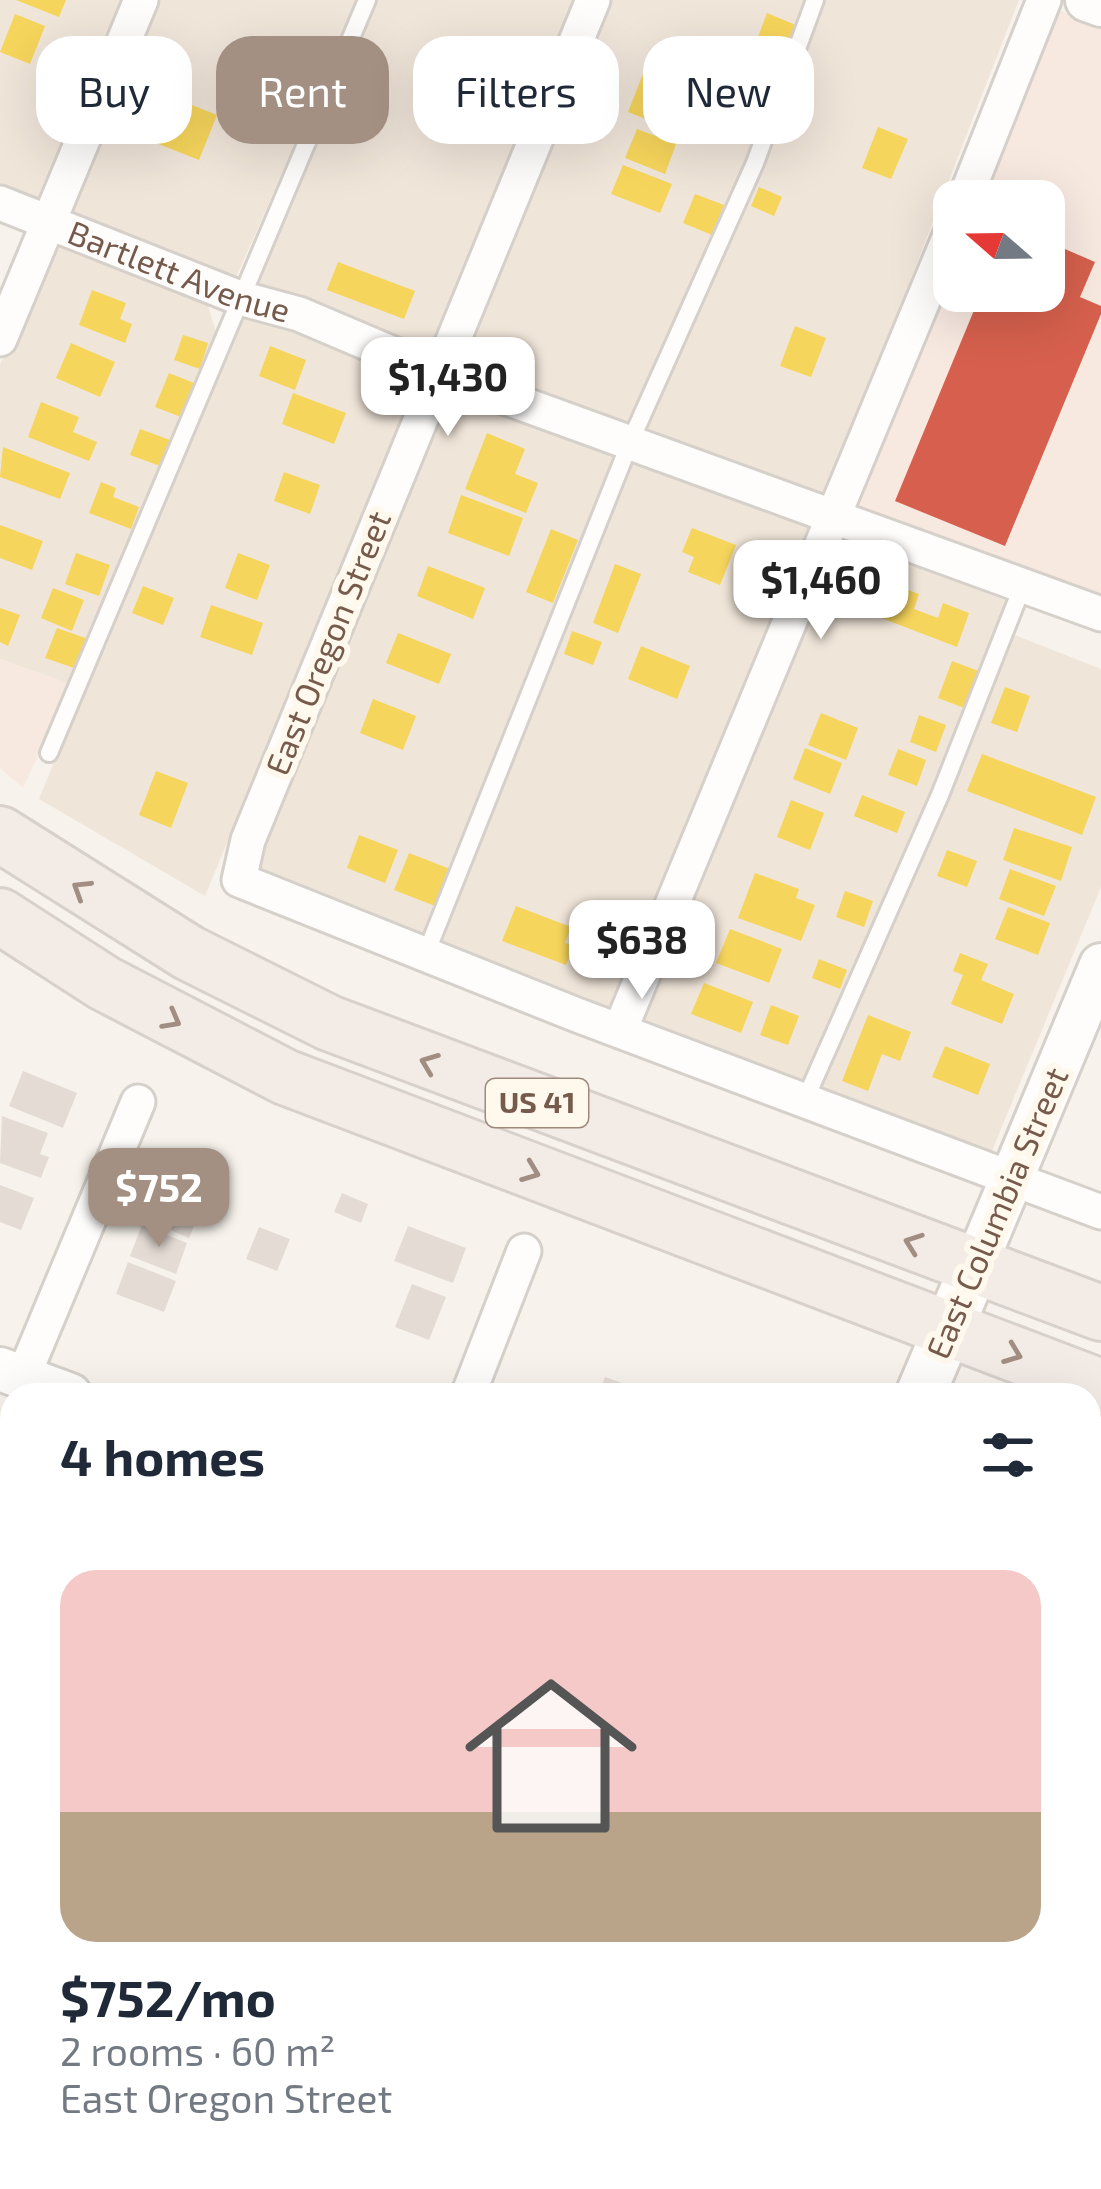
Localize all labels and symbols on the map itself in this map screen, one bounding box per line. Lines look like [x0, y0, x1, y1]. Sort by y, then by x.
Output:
north arrow [933, 180, 1065, 312]
street label: Bartlett Avenue [63, 211, 295, 330]
pin: $1,430 [350, 337, 546, 439]
street label: East Oregon Street [256, 505, 398, 780]
pin: $1,460 [723, 540, 919, 642]
one-way arrow [72, 880, 94, 903]
pin: $638 [571, 900, 713, 1002]
one-way arrow [159, 1006, 180, 1029]
one-way arrow [420, 1052, 441, 1077]
street label: East Columbia Street [917, 1061, 1076, 1364]
road number: US 41 [486, 1079, 588, 1127]
pin: $752 [88, 1148, 230, 1250]
one-way arrow [519, 1157, 540, 1182]
one-way arrow [903, 1233, 924, 1257]
one-way arrow [1002, 1340, 1023, 1364]

